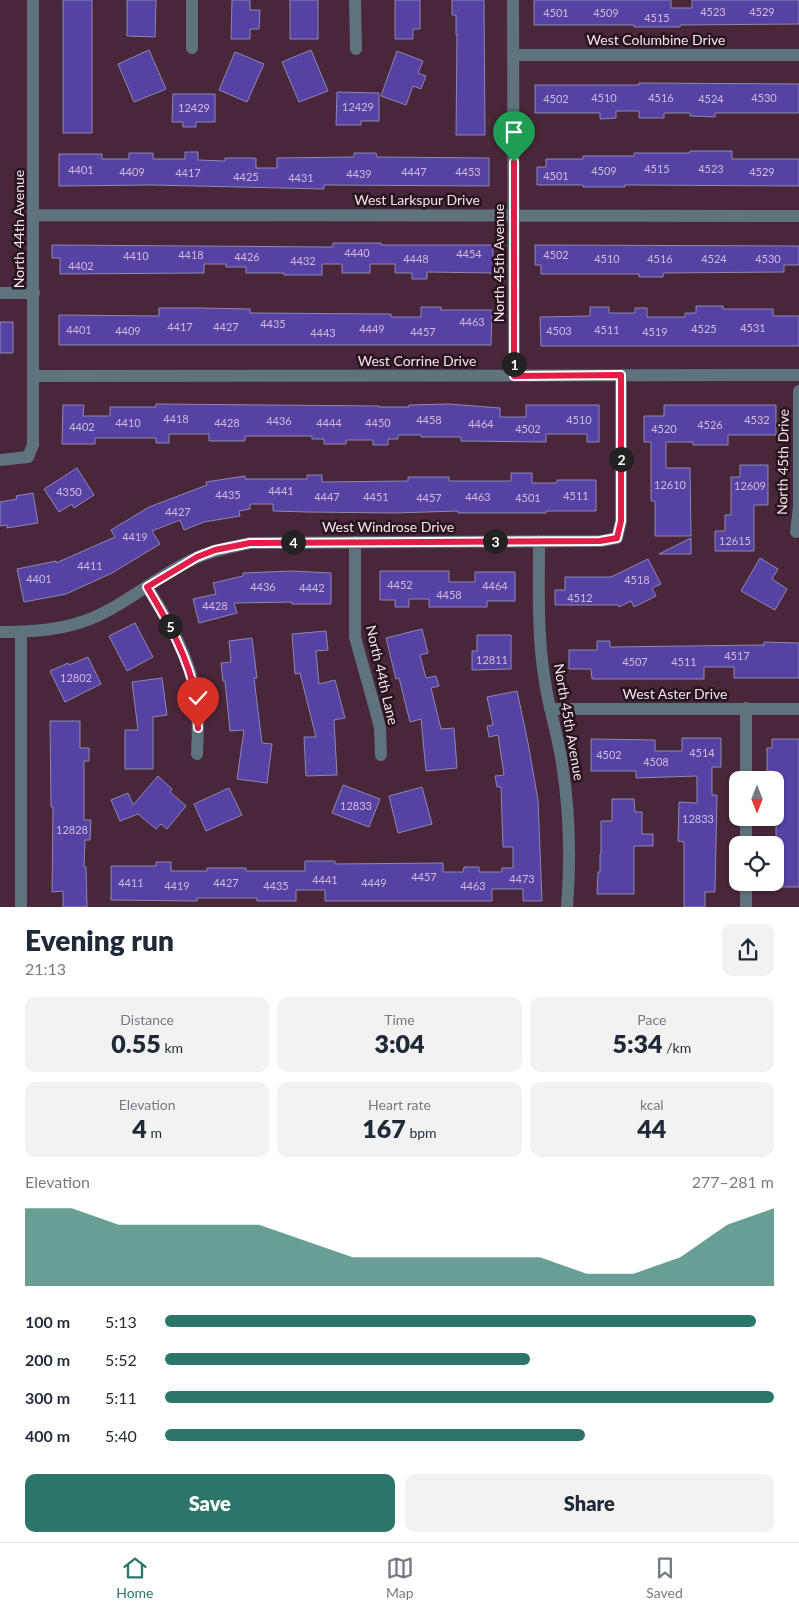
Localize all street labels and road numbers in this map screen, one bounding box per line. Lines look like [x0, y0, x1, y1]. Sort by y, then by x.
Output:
street label: West Columbine Drive [587, 31, 725, 48]
street label: North 44th Avenue [10, 170, 27, 288]
street label: West Larkspur Drive [354, 191, 480, 208]
street label: North 45th Avenue [490, 204, 507, 322]
street label: West Corrine Drive [358, 352, 476, 369]
street label: North 45th Drive [773, 409, 792, 515]
street label: West Windrose Drive [322, 518, 454, 535]
street label: North 44th Lane [363, 623, 402, 726]
street label: North 45th Avenue [551, 662, 588, 782]
street label: West Aster Drive [623, 685, 727, 702]

